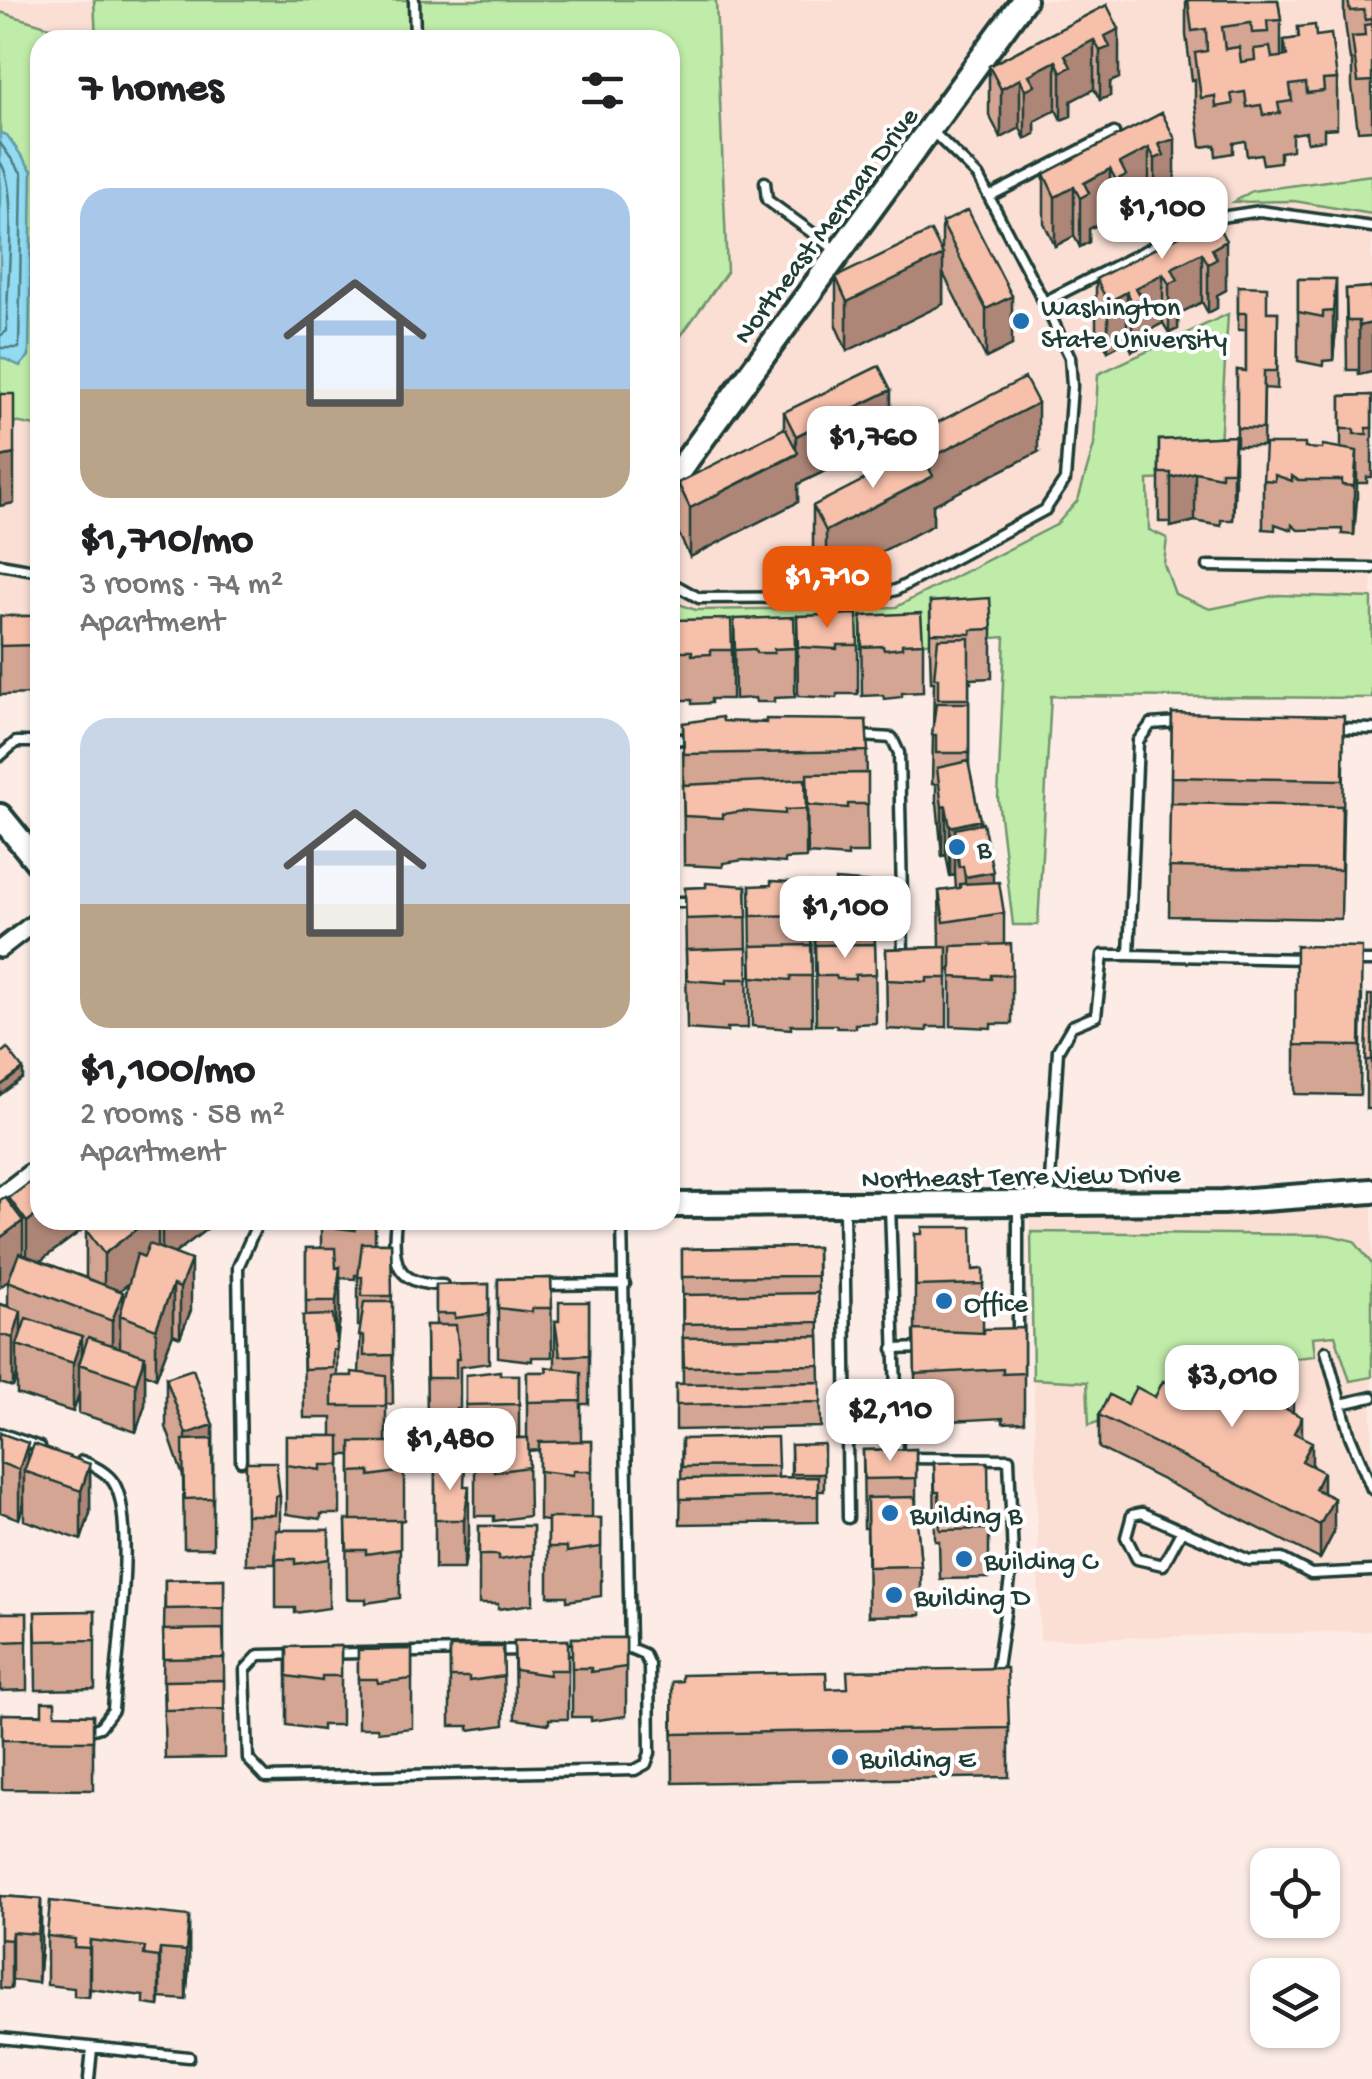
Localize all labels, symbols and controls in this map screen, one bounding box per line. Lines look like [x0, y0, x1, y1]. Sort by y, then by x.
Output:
icon: filters [575, 63, 630, 118]
text: 7 homes [80, 66, 223, 115]
street label: Northeast Merman Drive [728, 101, 928, 352]
pin: $1,100 [1081, 177, 1243, 262]
text: $1,100 [1119, 190, 1205, 228]
icon: home [265, 253, 445, 433]
place label: Washington State University [1041, 293, 1228, 358]
marker: Washington State University [1010, 310, 1032, 332]
pin: $1,760 [792, 406, 954, 491]
text: $1,760 [829, 419, 917, 457]
text: $1,710/mo [80, 518, 253, 567]
pin: $1,710 [746, 546, 908, 631]
text: $1,710 [784, 559, 870, 597]
text: 3 rooms · 74 m² [80, 567, 283, 605]
text: Apartment [80, 605, 224, 643]
icon: home [265, 783, 445, 963]
place label: B [976, 835, 992, 868]
marker: B [946, 836, 968, 858]
pin: $1,100 [764, 876, 926, 961]
text: $1,100 [802, 889, 888, 927]
text: $1,100/mo [80, 1048, 255, 1097]
text: 2 rooms · 58 m² [80, 1097, 285, 1135]
text: Apartment [80, 1135, 224, 1173]
street label: Northeast Terre View Drive [861, 1159, 1181, 1198]
place label: Office [964, 1289, 1029, 1322]
marker: Office [933, 1290, 955, 1312]
pin: $3,010 [1151, 1345, 1313, 1430]
text: $3,010 [1187, 1358, 1277, 1396]
pin: $2,110 [809, 1379, 971, 1464]
text: $2,110 [848, 1392, 932, 1430]
pin: $1,480 [369, 1408, 531, 1493]
text: $1,480 [406, 1421, 494, 1459]
place label: Building B [909, 1501, 1023, 1534]
marker: Building B [879, 1502, 901, 1524]
place label: Building C [983, 1547, 1099, 1580]
marker: Building C [953, 1548, 975, 1570]
place label: Building D [913, 1583, 1031, 1616]
marker: Building D [883, 1584, 905, 1606]
place label: Building E [859, 1745, 977, 1778]
marker: Building E [829, 1746, 851, 1768]
map controls [1250, 1848, 1340, 2048]
button: locate [1250, 1848, 1340, 1938]
button: layers [1250, 1958, 1340, 2048]

